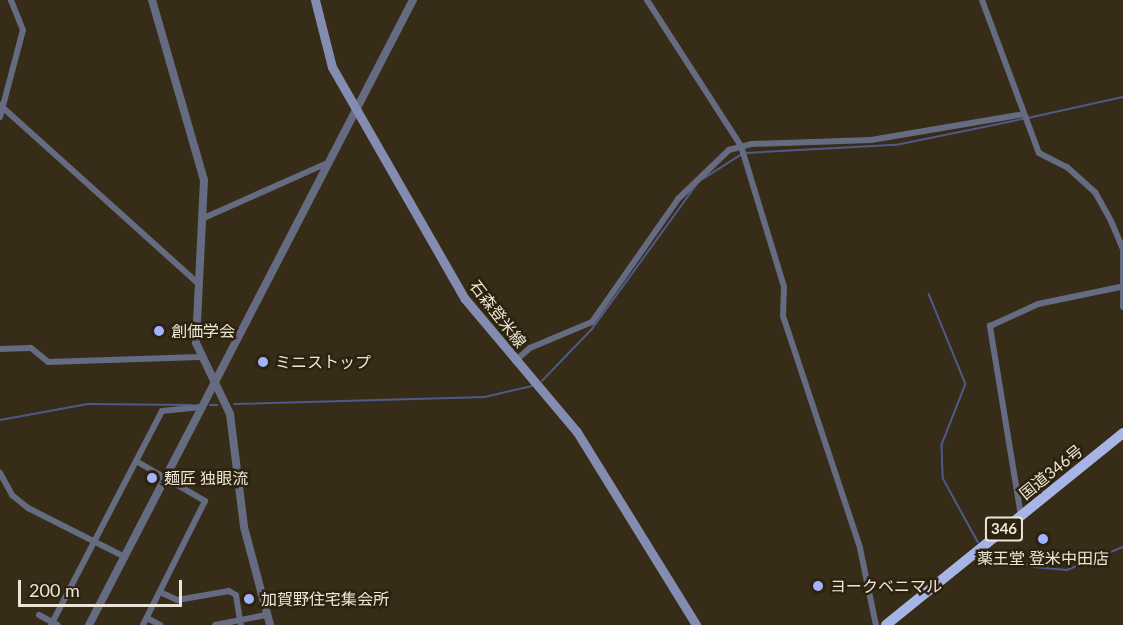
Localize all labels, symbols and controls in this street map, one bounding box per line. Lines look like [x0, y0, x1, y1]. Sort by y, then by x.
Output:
street label: 石森登米線 [466, 277, 530, 351]
place label: 創価学会 [171, 321, 235, 341]
marker: 創価学会 [152, 324, 166, 338]
place label: ミニストップ [275, 352, 371, 372]
marker: ミニストップ [256, 355, 270, 369]
street label: 国道346号 [1015, 441, 1087, 503]
place label: 麺匠 独眼流 [164, 468, 248, 488]
marker: 麺匠 独眼流 [145, 471, 159, 485]
road number: 346 [984, 517, 1024, 541]
marker: 薬王堂 登米中田店 [1036, 532, 1050, 546]
place label: 薬王堂 登米中田店 [977, 548, 1109, 568]
scale bar [21, 568, 184, 606]
place label: ヨークベニマル [830, 576, 942, 596]
text: 200 m [29, 579, 80, 601]
marker: ヨークベニマル [811, 579, 825, 593]
place label: 加賀野住宅集会所 [261, 589, 389, 609]
marker: 加賀野住宅集会所 [242, 592, 256, 606]

